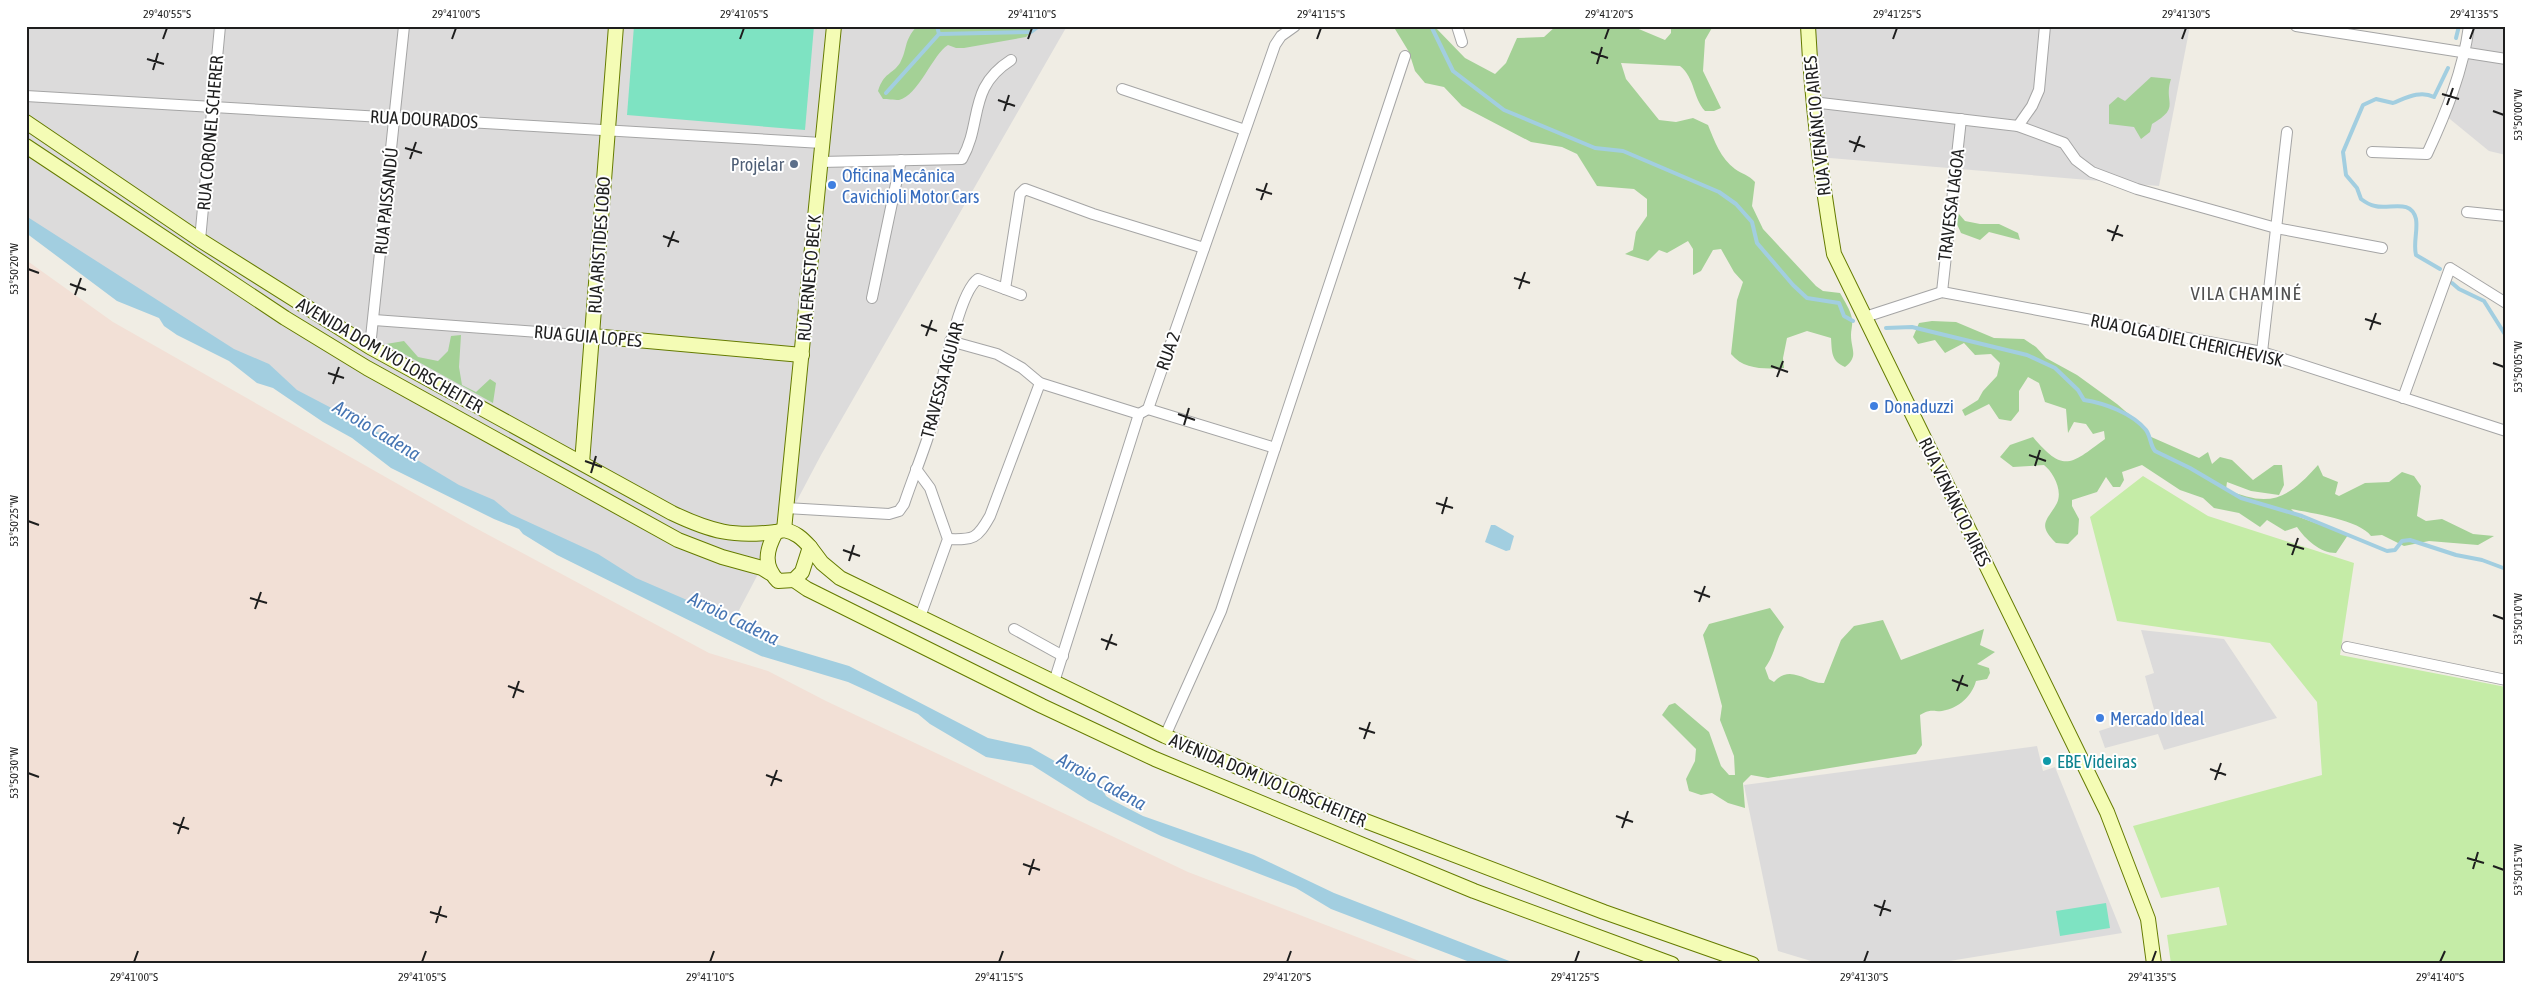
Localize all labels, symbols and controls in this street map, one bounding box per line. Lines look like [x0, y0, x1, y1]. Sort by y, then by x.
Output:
text: 29°40'55"S [143, 7, 191, 21]
text: 29°41'00"S [432, 7, 480, 21]
text: 29°41'05"S [720, 7, 768, 21]
text: 29°41'10"S [1008, 7, 1056, 21]
text: 29°41'15"S [1297, 7, 1345, 21]
text: 29°41'20"S [1585, 7, 1633, 21]
text: 29°41'25"S [1873, 7, 1921, 21]
text: 29°41'30"S [2162, 7, 2210, 21]
text: 29°41'35"S [2450, 7, 2498, 21]
street label: RUA VENÂNCIO AIRES [1799, 54, 1835, 197]
street label: RUA CORONEL SCHERER [193, 55, 227, 211]
text: 53°50'00"W [2511, 89, 2525, 141]
street label: RUA DOURADOS [369, 106, 479, 132]
street label: RUA PAISSANDÚ [370, 146, 402, 256]
street label: TRAVESSA LAGOA [1934, 148, 1968, 262]
place label: Projelar [731, 154, 785, 175]
marker: Projelar [788, 158, 800, 170]
place label: Oficina Mecânica Cavichioli Motor Cars [842, 165, 979, 207]
street label: RUA ARISTIDES LOBO [584, 176, 614, 314]
marker: Oficina Mecânica Cavichioli Motor Cars [826, 179, 838, 191]
street label: RUA ERNESTO BECK [793, 214, 825, 342]
text: 53°50'20"W [7, 243, 21, 295]
district label: VILA CHAMINÉ [2190, 282, 2302, 304]
street label: AVENIDA DOM IVO LORSCHEITER [293, 293, 487, 417]
street label: RUA OLGA DIEL CHERICHEVISK [2089, 309, 2285, 371]
street label: TRAVESSA AGUIAR [916, 319, 968, 441]
street label: RUA GUIA LOPES [533, 321, 643, 351]
street label: RUA 2 [1152, 329, 1184, 373]
text: 53°50'05"W [2511, 341, 2525, 393]
water label: Arroio Cadena [329, 395, 425, 465]
place label: Donaduzzi [1884, 396, 1954, 417]
marker: Donaduzzi [1868, 400, 1880, 412]
street label: RUA VENÂNCIO AIRES [1915, 434, 1995, 570]
text: 53°50'25"W [7, 495, 21, 547]
water label: Arroio Cadena [684, 586, 783, 649]
text: 53°50'10"W [2511, 593, 2525, 645]
place label: Mercado Ideal [2110, 708, 2205, 729]
marker: Mercado Ideal [2094, 712, 2106, 724]
street label: AVENIDA DOM IVO LORSCHEITER [1166, 729, 1370, 831]
text: 53°50'30"W [7, 747, 21, 799]
water label: Arroio Cadena [1053, 747, 1150, 814]
place label: EBE Videiras [2057, 751, 2137, 772]
marker: EBE Videiras [2041, 755, 2053, 767]
text: 53°50'15"W [2511, 844, 2525, 896]
text: 29°41'00"S [110, 970, 158, 984]
text: 29°41'05"S [398, 970, 446, 984]
text: 29°41'10"S [686, 970, 734, 984]
text: 29°41'15"S [975, 970, 1023, 984]
text: 29°41'20"S [1263, 970, 1311, 984]
text: 29°41'25"S [1551, 970, 1599, 984]
text: 29°41'30"S [1840, 970, 1888, 984]
text: 29°41'35"S [2128, 970, 2176, 984]
text: 29°41'40"S [2416, 970, 2464, 984]

